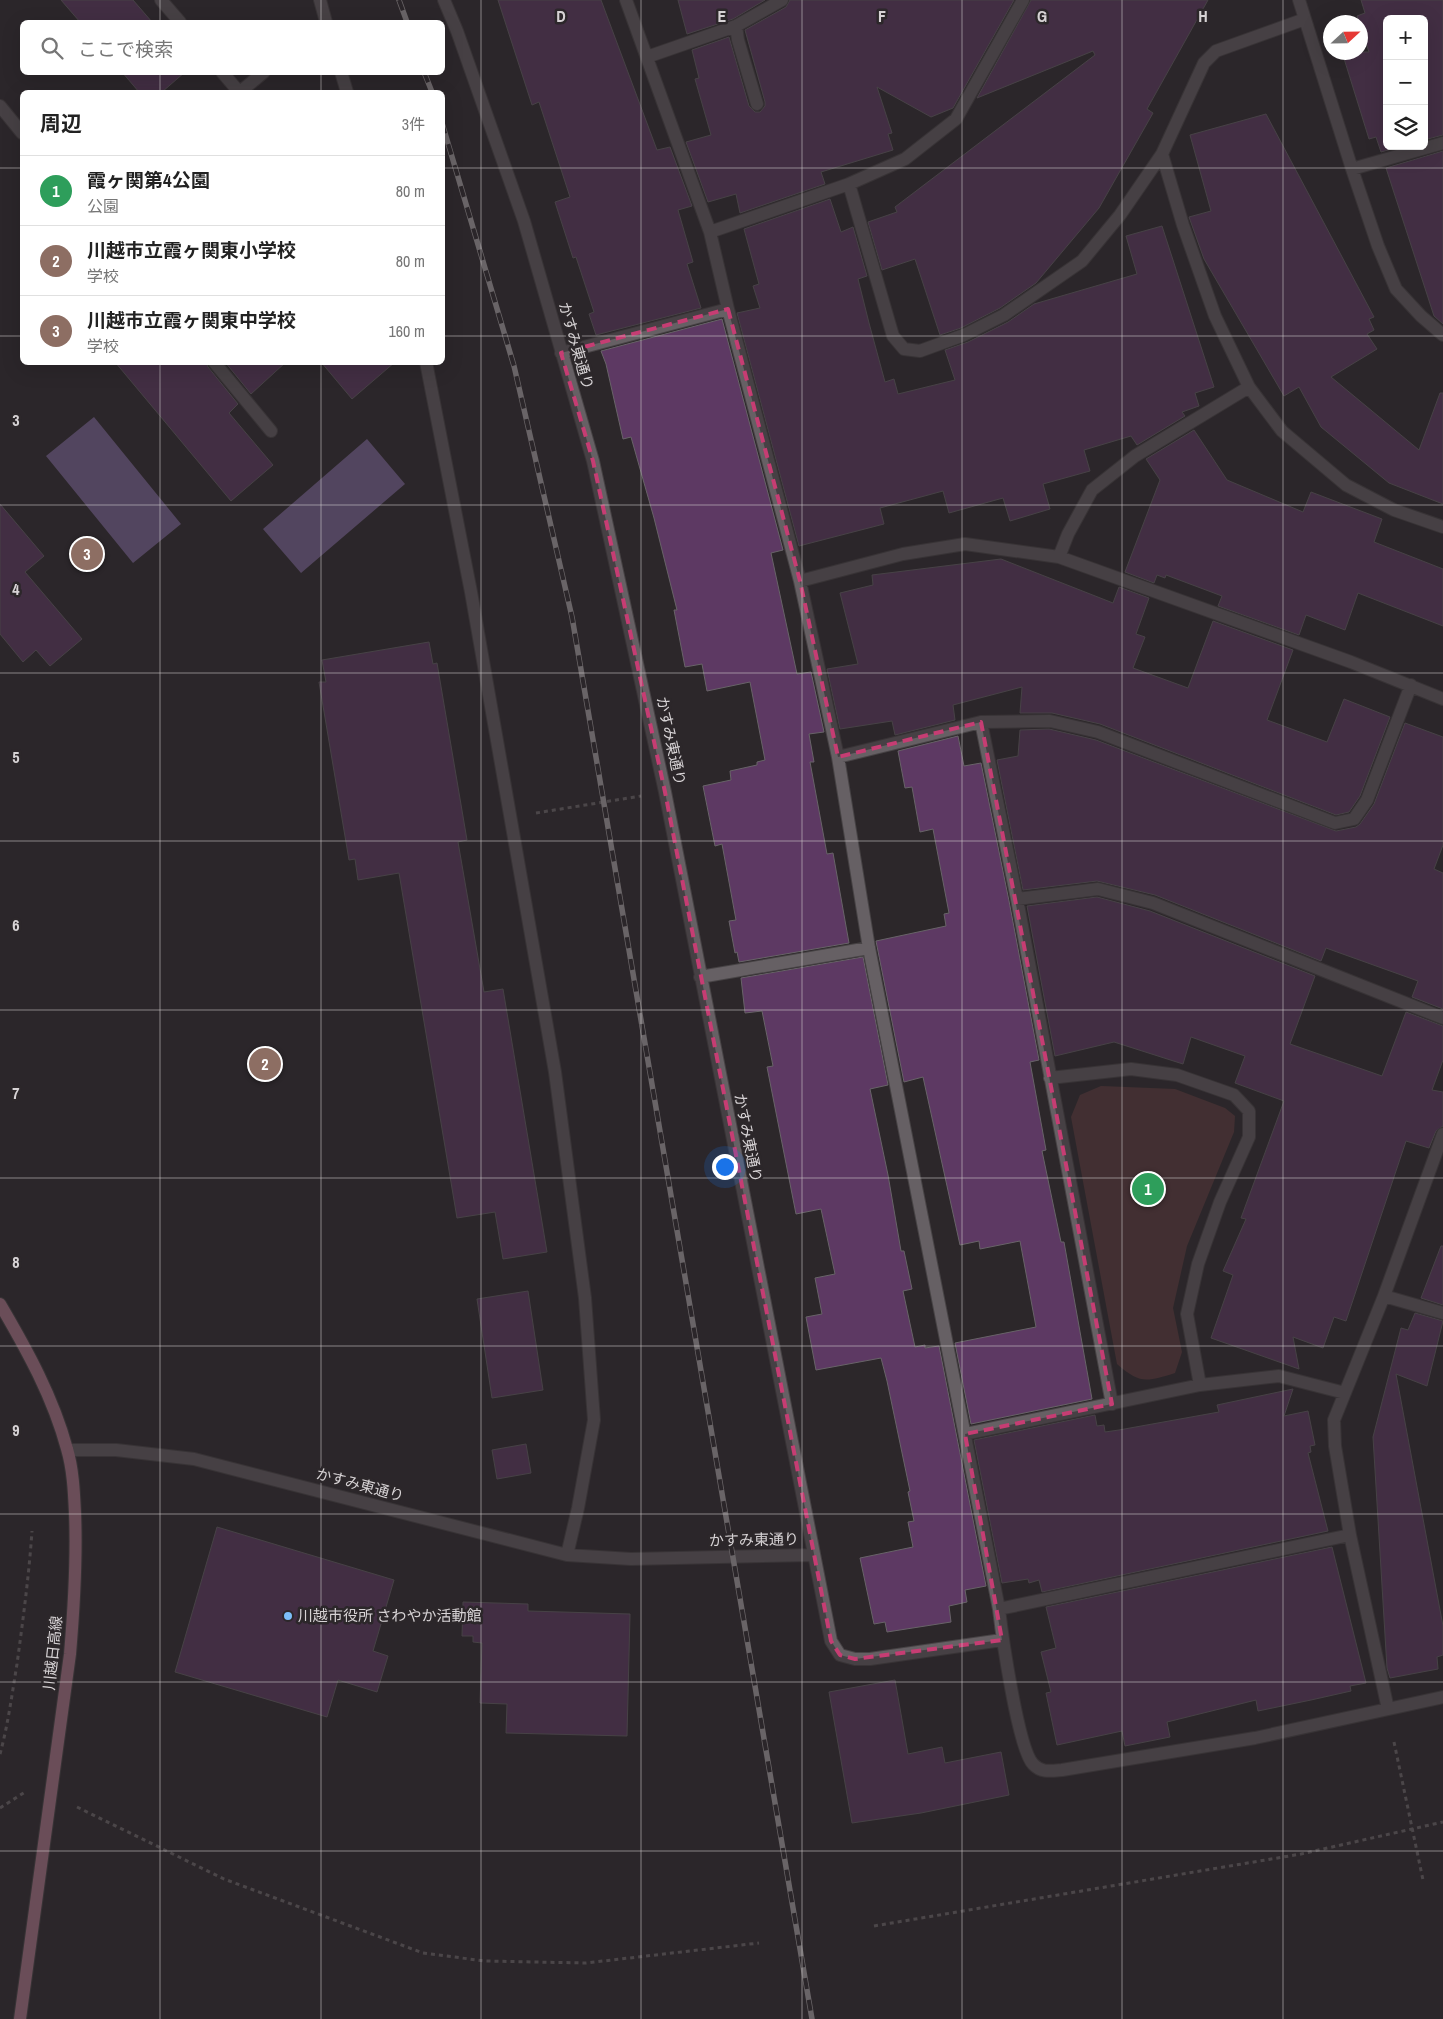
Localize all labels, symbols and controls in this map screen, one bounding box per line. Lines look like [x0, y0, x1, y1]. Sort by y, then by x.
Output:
text: D [556, 5, 566, 27]
text: E [718, 5, 727, 27]
text: F [878, 5, 886, 27]
text: G [1037, 5, 1047, 27]
text: H [1198, 5, 1208, 27]
north arrow [1323, 15, 1368, 60]
map controls [1383, 15, 1428, 150]
button: + [1383, 15, 1428, 60]
search box [20, 20, 445, 75]
icon: search [38, 34, 66, 62]
text: ここで検索 [78, 36, 173, 62]
button: − [1383, 60, 1428, 105]
button: layers [1383, 105, 1428, 150]
text: 周辺 [40, 109, 82, 138]
text: 3件 [402, 113, 425, 135]
text: 霞ヶ関第4公園 [87, 167, 210, 193]
text: 1 [52, 180, 60, 202]
text: 80 m [396, 180, 425, 202]
text: 公園 [87, 195, 119, 217]
text: 川越市立霞ヶ関東小学校 [87, 237, 296, 263]
text: 2 [52, 250, 60, 272]
text: 80 m [396, 250, 425, 272]
text: 学校 [87, 265, 119, 287]
street label: かすみ東通り [554, 300, 599, 392]
text: 川越市立霞ヶ関東中学校 [87, 307, 296, 333]
text: 3 [52, 320, 60, 342]
text: 160 m [389, 320, 425, 342]
text: 学校 [87, 335, 119, 357]
text: 3 [12, 409, 20, 431]
pin: 3 [71, 535, 103, 573]
text: 4 [12, 578, 20, 600]
street label: かすみ東通り [652, 695, 691, 787]
text: 5 [12, 746, 20, 768]
text: 6 [12, 914, 20, 936]
pin: 2 [249, 1045, 281, 1083]
text: 7 [12, 1082, 20, 1104]
street label: かすみ東通り [730, 1092, 767, 1184]
your location [712, 1154, 738, 1180]
pin: 1 [1132, 1170, 1164, 1208]
text: 8 [12, 1251, 20, 1273]
text: 9 [12, 1419, 20, 1441]
street label: かすみ東通り [314, 1463, 406, 1506]
street label: かすみ東通り [709, 1528, 799, 1551]
place label: 川越市役所 さわやか活動館 [298, 1605, 481, 1626]
marker: 川越市役所 さわやか活動館 [282, 1610, 294, 1622]
street label: 川越日高線 [38, 1615, 67, 1691]

